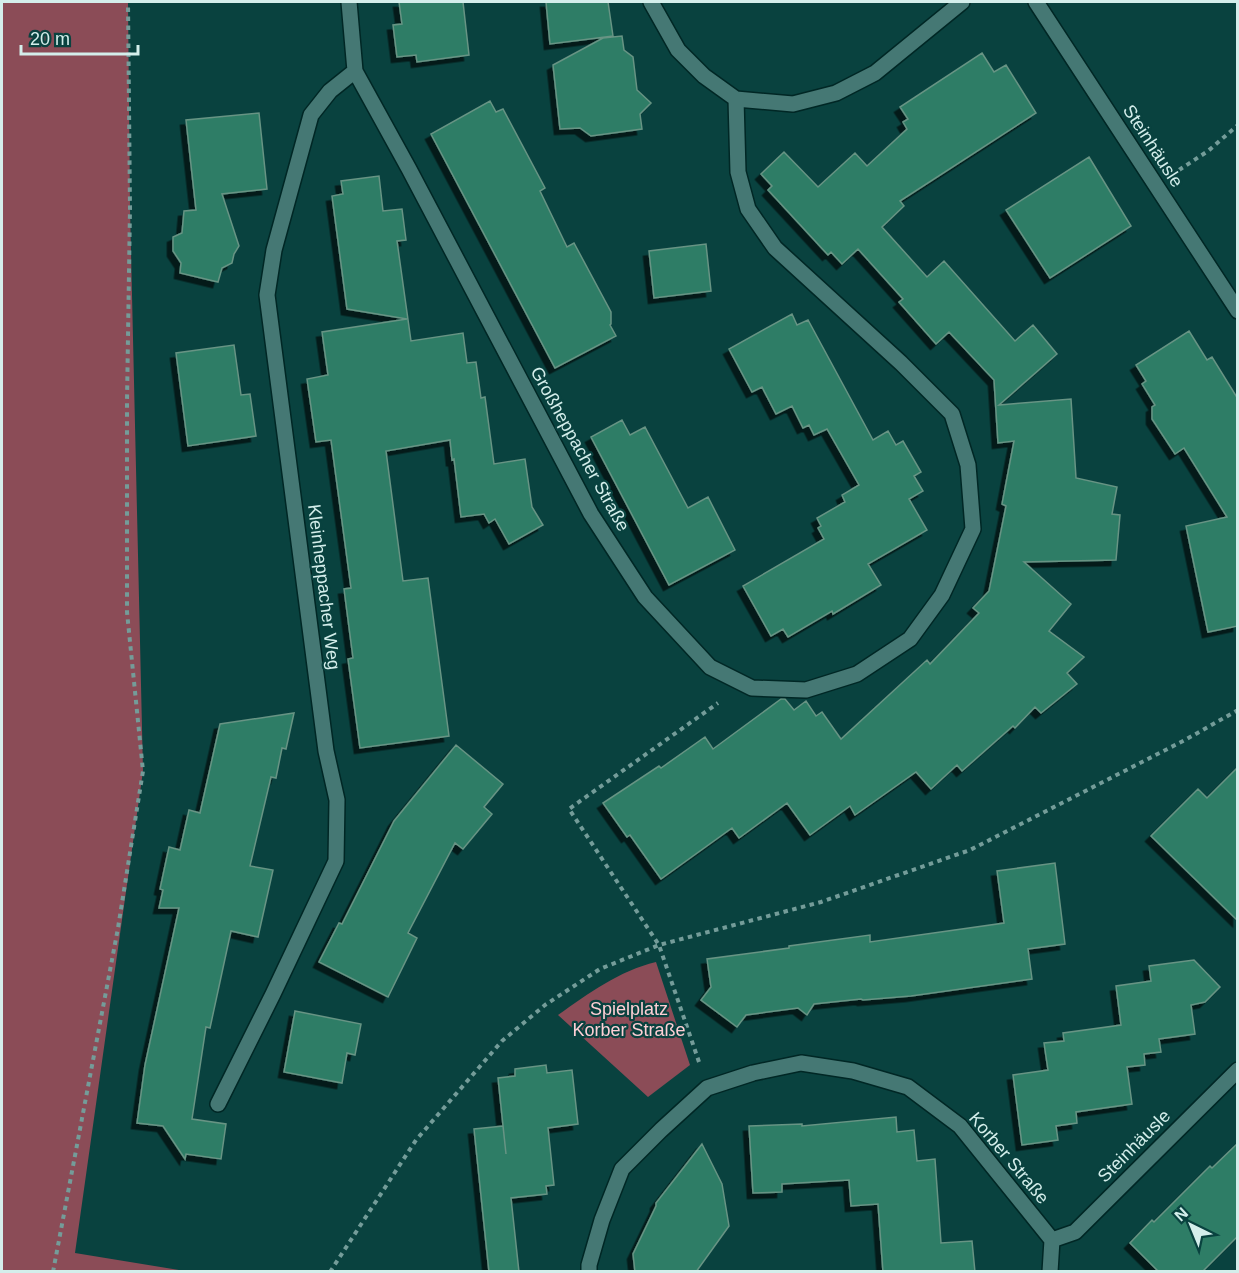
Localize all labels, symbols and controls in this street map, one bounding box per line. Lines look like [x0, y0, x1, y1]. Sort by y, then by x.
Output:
scale bar [21, 18, 138, 56]
text: 20 m [30, 29, 70, 49]
street label: Steinhäusle [1119, 101, 1187, 191]
street label: Großheppacher Straße [526, 363, 634, 535]
street label: Kleinheppacher Weg [304, 503, 344, 671]
park label: Spielplatz Korber Straße [572, 999, 686, 1040]
street label: Steinhäusle [1094, 1106, 1174, 1186]
street label: Korber Straße [965, 1108, 1053, 1208]
north arrow [1161, 1195, 1221, 1255]
text: N [1171, 1204, 1191, 1225]

